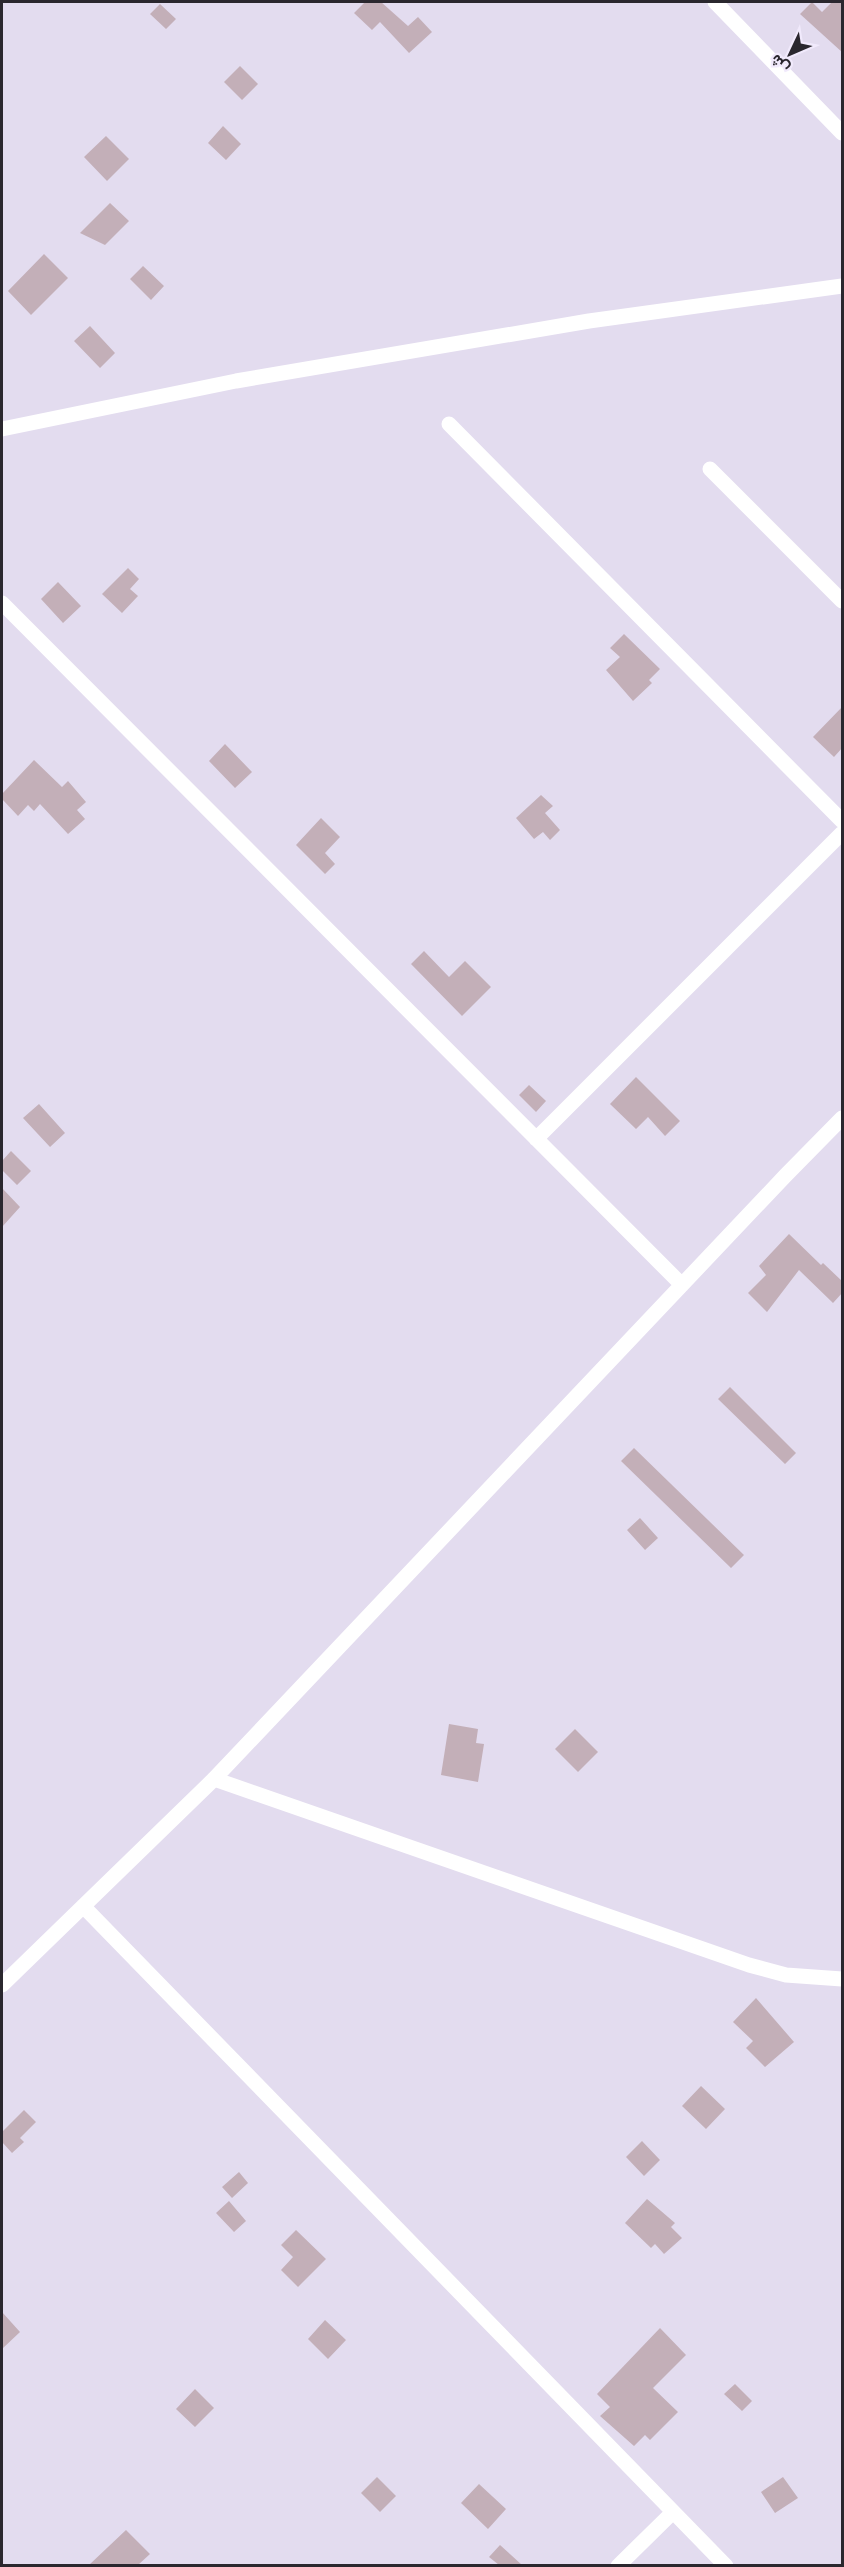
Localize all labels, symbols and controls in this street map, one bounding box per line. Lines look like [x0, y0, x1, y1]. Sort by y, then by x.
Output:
north arrow [760, 24, 820, 84]
text: ش [767, 49, 795, 77]

